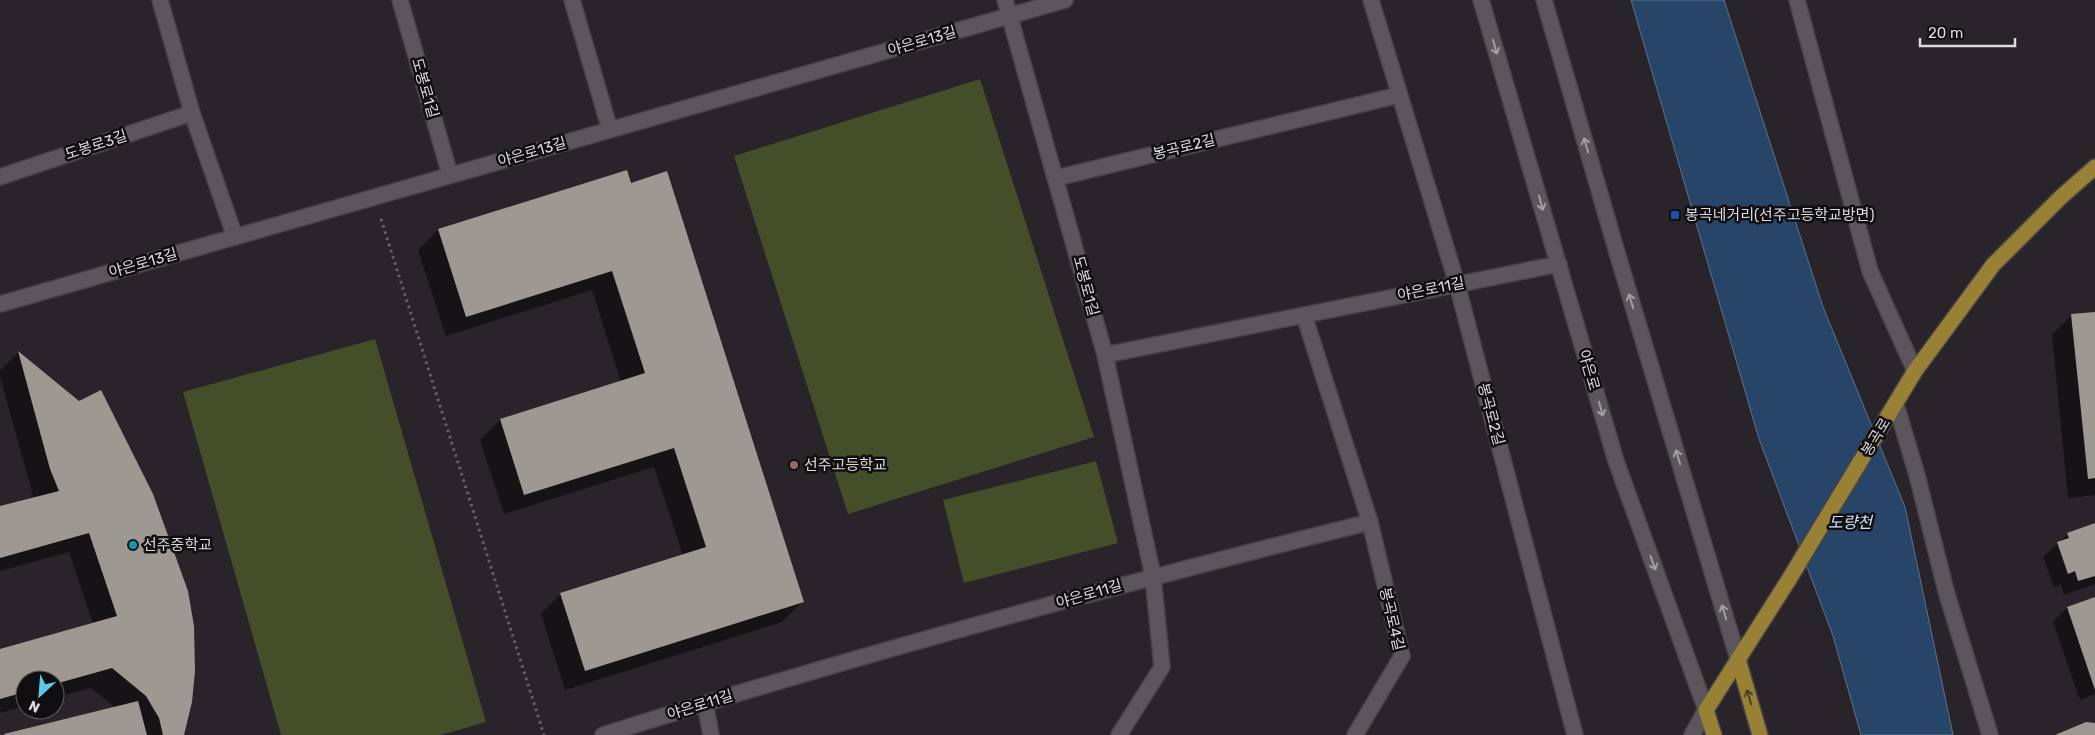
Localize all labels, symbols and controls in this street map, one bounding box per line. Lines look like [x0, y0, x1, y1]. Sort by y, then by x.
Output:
scale bar [1920, 15, 2015, 47]
street label: 야은로13길 [886, 23, 958, 59]
text: 20 m [1928, 24, 1963, 42]
one-way arrow [1491, 38, 1501, 54]
street label: 도봉로1길 [408, 56, 442, 120]
street label: 도봉로3길 [63, 127, 129, 163]
street label: 봉곡로2길 [1151, 131, 1217, 163]
street label: 야은로13길 [496, 134, 568, 170]
one-way arrow [1580, 137, 1590, 153]
one-way arrow [1536, 194, 1546, 210]
place label: 봉곡네거리(선주고등학교방면) [1685, 206, 1875, 224]
marker: 봉곡네거리(선주고등학교방면) [1669, 209, 1681, 221]
street label: 야은로13길 [107, 245, 179, 281]
street label: 도봉로1길 [1069, 254, 1103, 318]
street label: 야은로11길 [1396, 274, 1466, 304]
one-way arrow [1626, 293, 1636, 309]
street label: 야은로 [1575, 348, 1603, 392]
street label: 봉곡로2길 [1474, 381, 1508, 447]
one-way arrow [1596, 401, 1606, 417]
street label: 봉곡로 [1858, 415, 1894, 459]
one-way arrow [1672, 449, 1682, 465]
place label: 선주고등학교 [804, 456, 887, 474]
marker: 선주고등학교 [788, 459, 800, 471]
water label: 도량천 [1828, 513, 1874, 532]
place label: 선주중학교 [143, 536, 212, 554]
marker: 선주중학교 [127, 539, 139, 551]
one-way arrow [1649, 555, 1658, 570]
street label: 야은로11길 [1054, 576, 1124, 612]
street label: 봉곡로4길 [1376, 586, 1408, 652]
one-way arrow [1719, 605, 1729, 621]
north arrow [15, 670, 65, 720]
street label: 야은로11길 [665, 686, 735, 724]
one-way arrow [1744, 689, 1754, 705]
text: N [26, 696, 43, 716]

